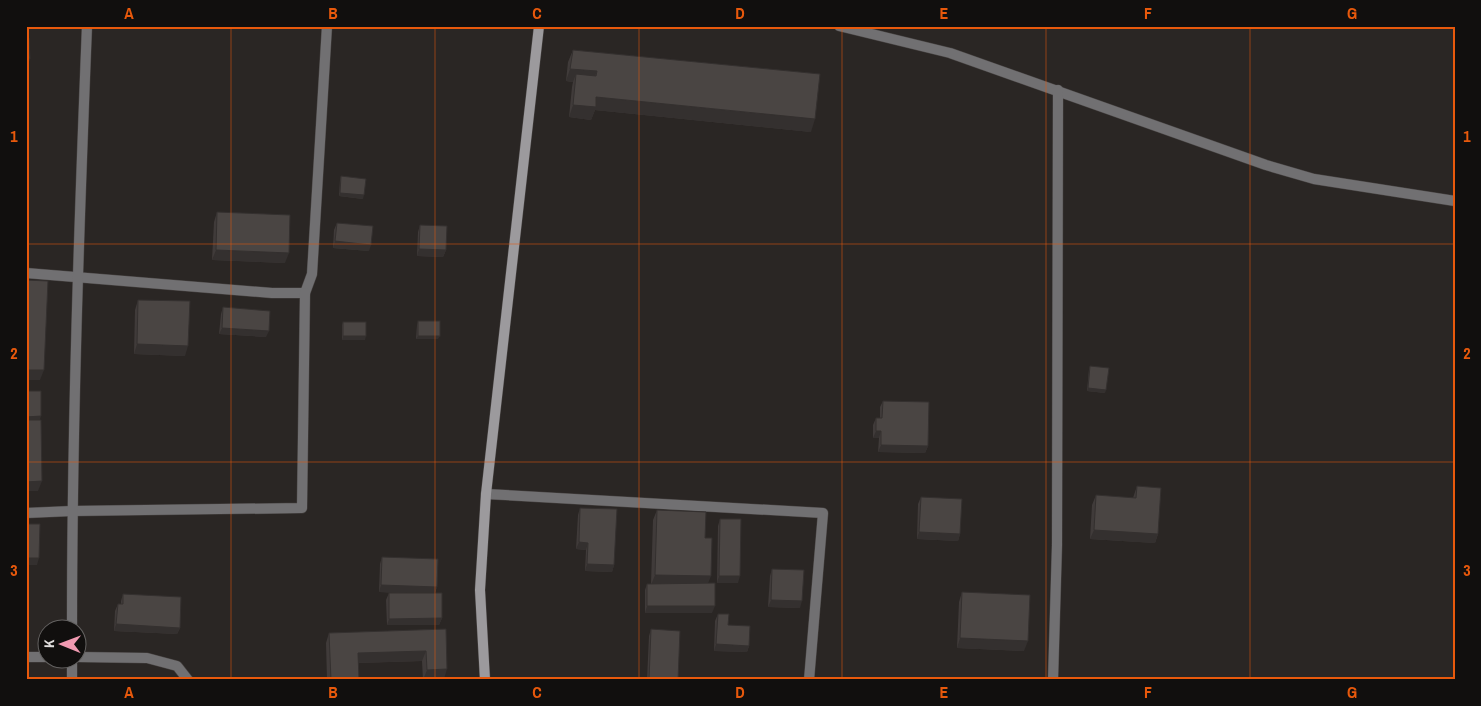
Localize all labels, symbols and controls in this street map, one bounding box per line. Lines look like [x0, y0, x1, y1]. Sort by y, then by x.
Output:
text: A [124, 2, 134, 24]
text: B [328, 2, 338, 24]
text: C [532, 2, 542, 24]
text: D [735, 2, 745, 24]
text: E [940, 2, 949, 24]
text: F [1144, 2, 1152, 24]
text: G [1347, 2, 1357, 24]
text: 1 [10, 125, 18, 147]
text: 1 [1463, 125, 1471, 147]
text: 2 [10, 342, 18, 364]
text: 2 [1463, 342, 1471, 364]
text: 3 [10, 559, 18, 581]
text: 3 [1463, 559, 1471, 581]
north arrow [38, 618, 88, 668]
text: K [40, 639, 58, 648]
text: A [124, 681, 134, 703]
text: B [328, 681, 338, 703]
text: C [532, 681, 542, 703]
text: D [735, 681, 745, 703]
text: E [940, 681, 949, 703]
text: F [1144, 681, 1152, 703]
text: G [1347, 681, 1357, 703]

